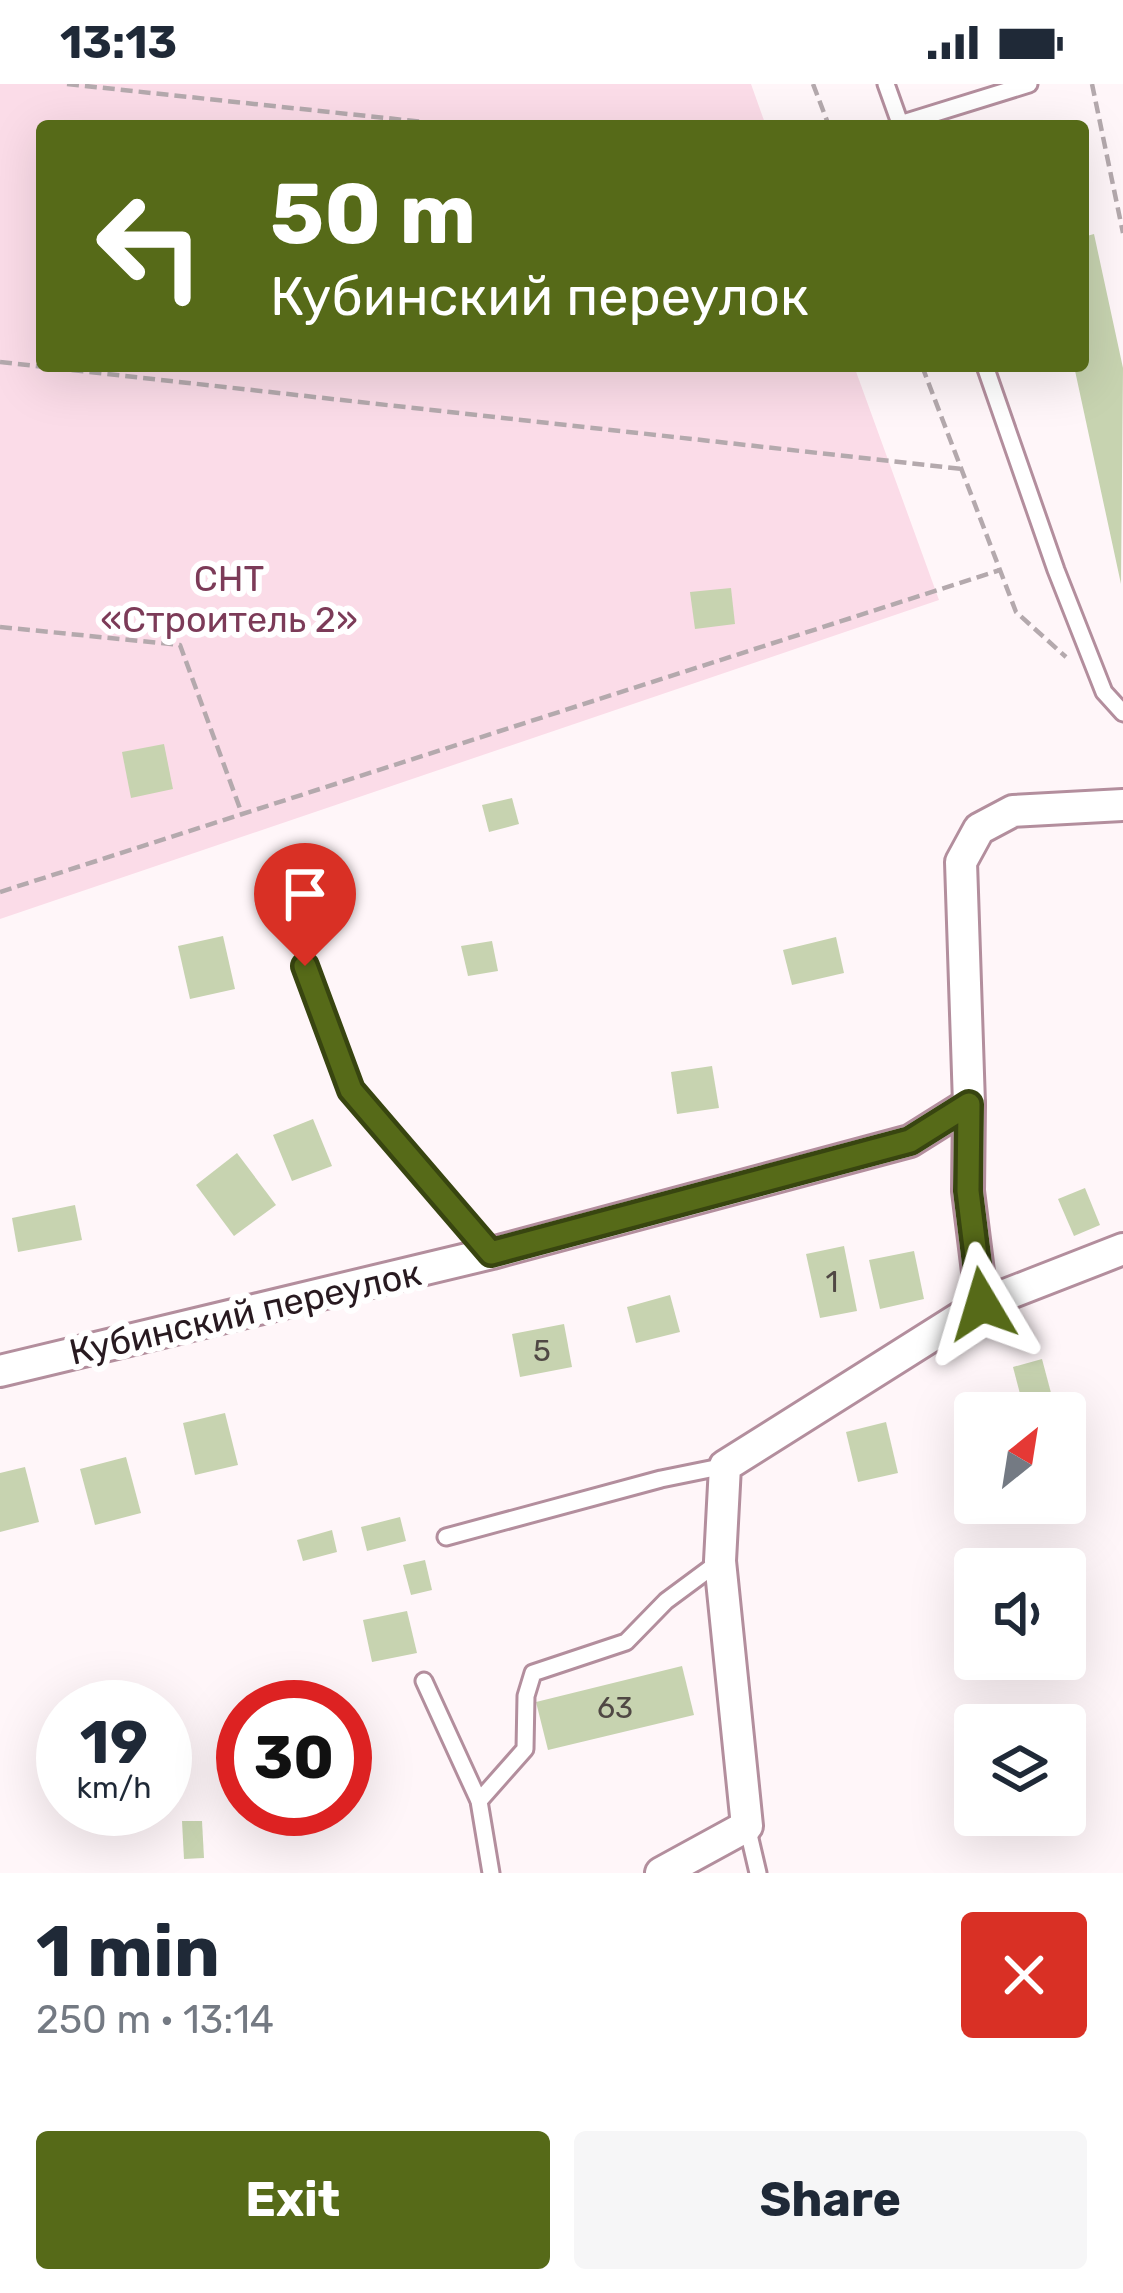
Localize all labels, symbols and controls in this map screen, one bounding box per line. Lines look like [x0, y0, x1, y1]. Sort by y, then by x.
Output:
text: 13:13 [60, 16, 177, 69]
text: 50 m [270, 164, 476, 264]
icon: left [72, 168, 228, 324]
text: Кубинский переулок [270, 265, 809, 329]
park label: СНТ «Строитель 2» [100, 557, 358, 641]
pin [254, 843, 356, 966]
icon: arrive [272, 861, 338, 927]
position arrow [919, 1241, 1045, 1367]
street label: Кубинский переулок [65, 1251, 425, 1374]
house number: 1 [826, 1264, 838, 1300]
house number: 5 [533, 1333, 551, 1369]
north arrow [954, 1392, 1086, 1524]
map controls [954, 1392, 1086, 1836]
button: sound [954, 1548, 1086, 1680]
speed limit sign: 30 [216, 1680, 372, 1836]
house number: 63 [597, 1690, 633, 1726]
button: layers [954, 1704, 1086, 1836]
text: 19 [80, 1707, 148, 1778]
text: km/h [77, 1770, 151, 1806]
text: 1 min [36, 1909, 220, 1994]
button: close [961, 1912, 1087, 2038]
text: 250 m · 13:14 [36, 1997, 274, 2043]
button: Exit [36, 2131, 550, 2269]
button: Share [574, 2131, 1087, 2269]

